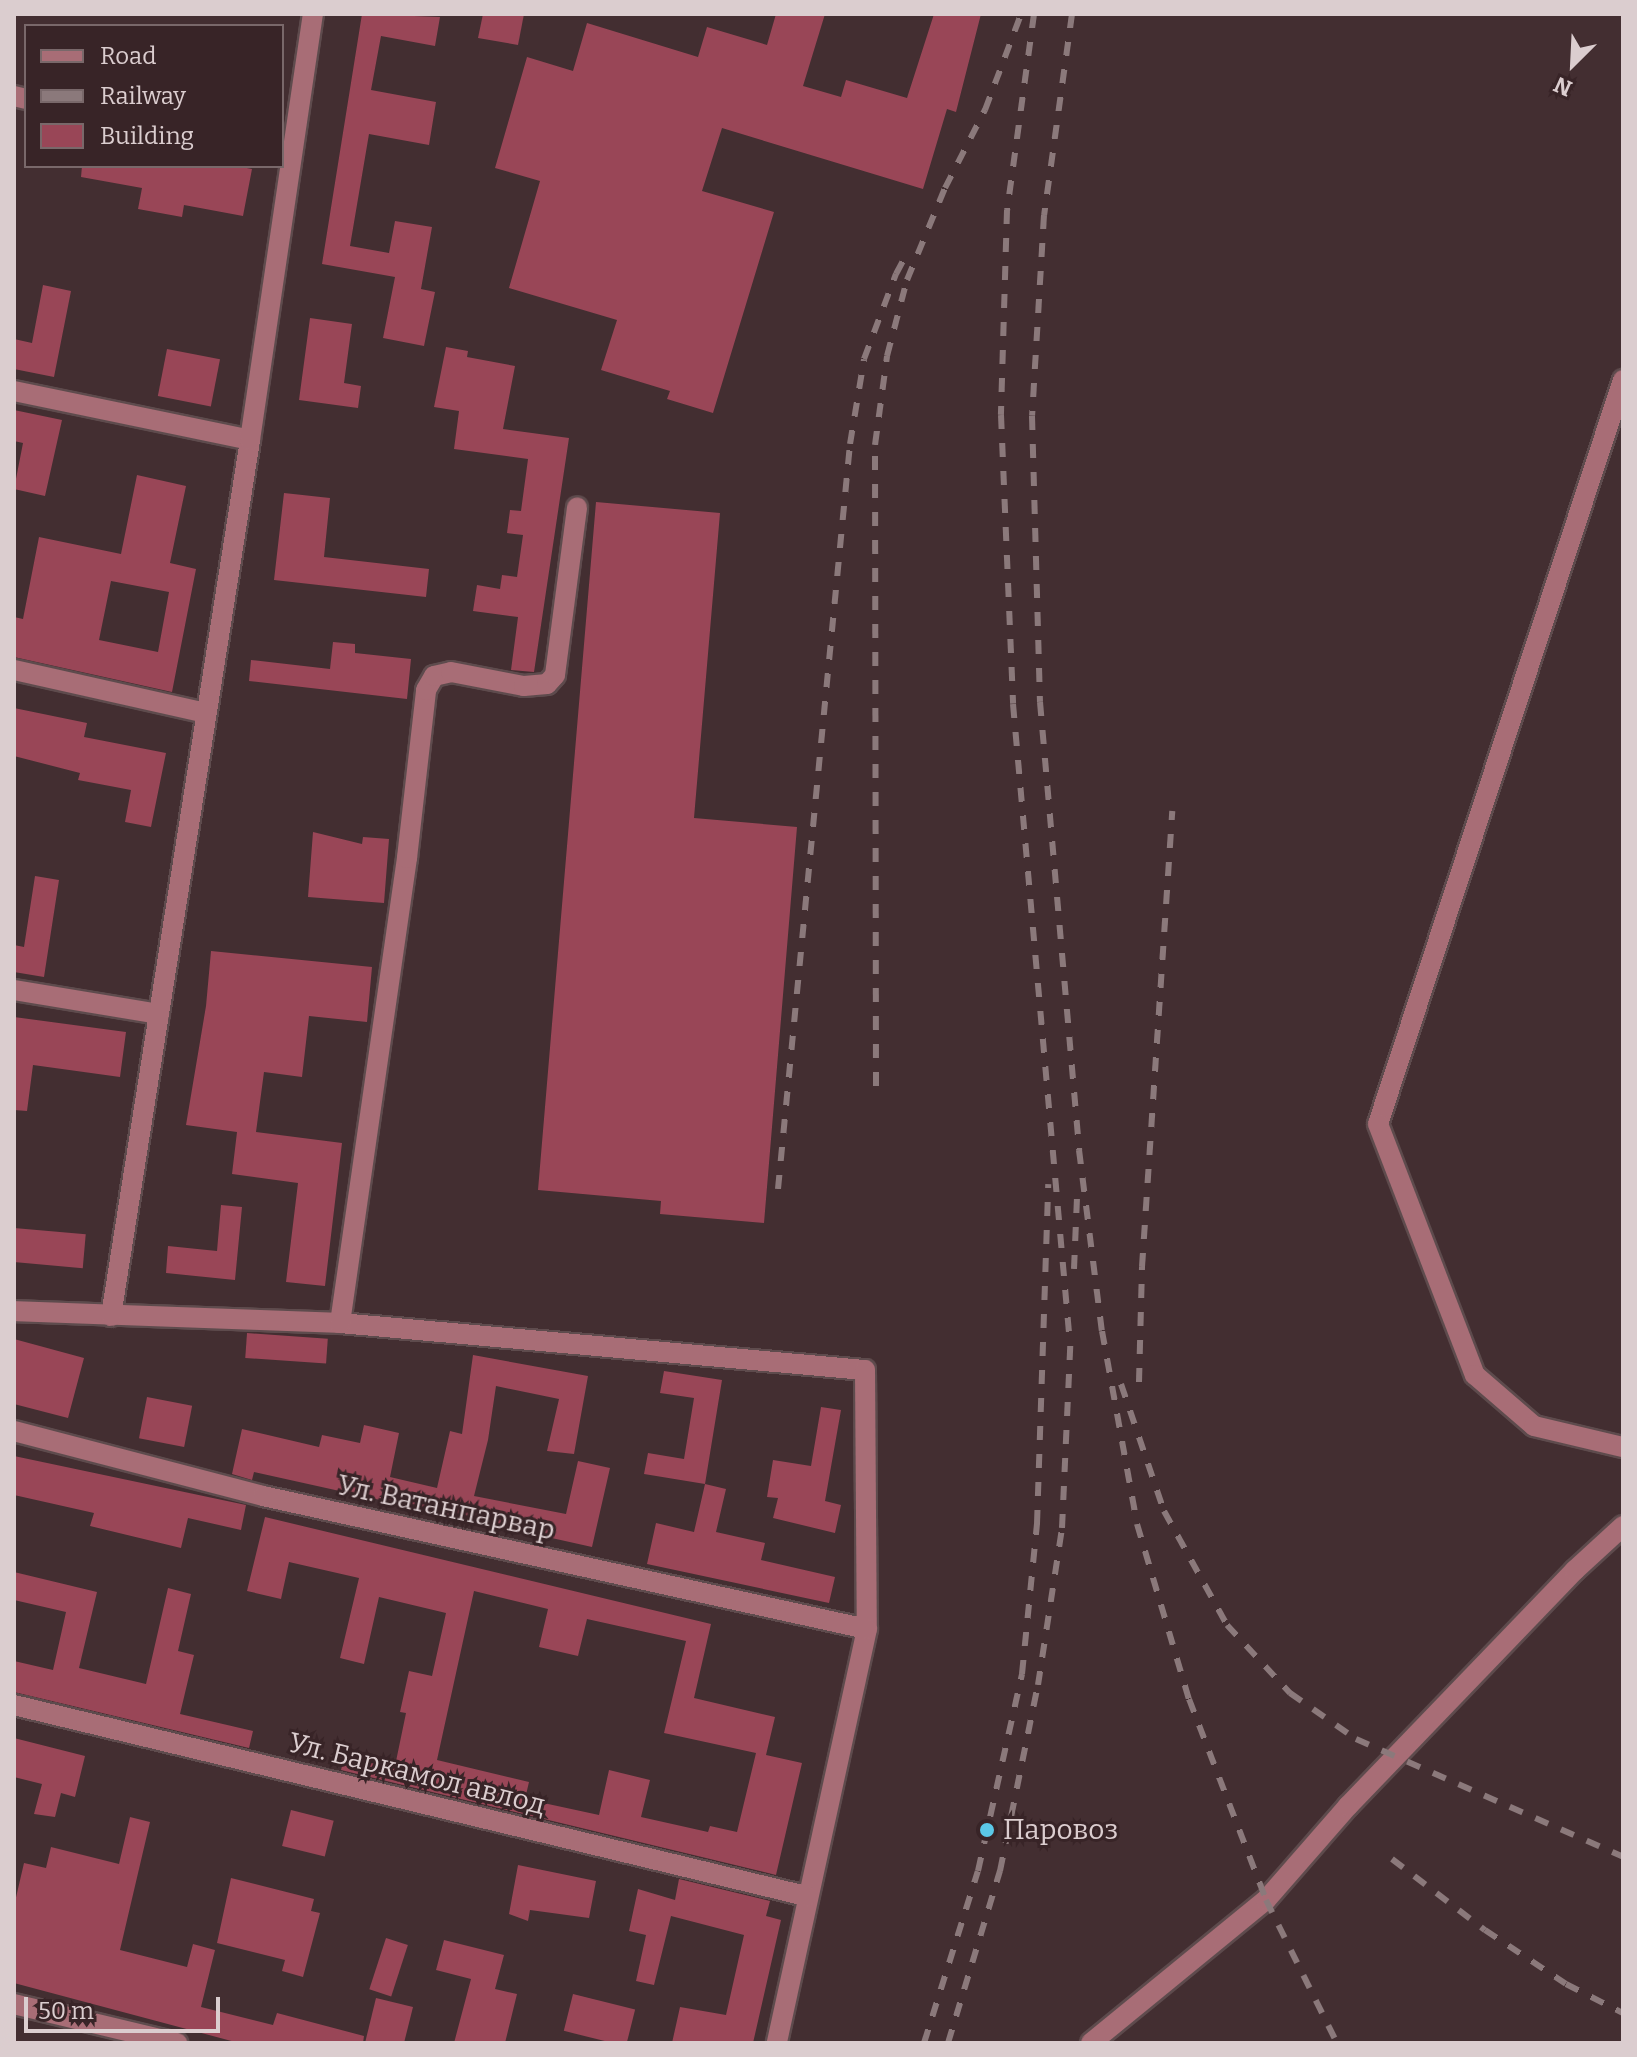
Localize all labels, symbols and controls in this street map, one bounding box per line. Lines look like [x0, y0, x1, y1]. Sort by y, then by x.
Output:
legend [24, 24, 284, 168]
north arrow [1533, 24, 1613, 104]
text: Road [100, 42, 156, 70]
text: N [1550, 71, 1576, 102]
text: Railway [100, 82, 186, 110]
text: Building [100, 122, 194, 150]
street label: Ул. Ватанпарвар [334, 1469, 558, 1547]
street label: Ул. Баркамол авлод [285, 1726, 549, 1822]
place label: Паровоз [1003, 1813, 1118, 1847]
marker: Паровоз [978, 1821, 996, 1839]
scale bar [28, 1981, 224, 2031]
text: 50 m [38, 1997, 94, 2025]

